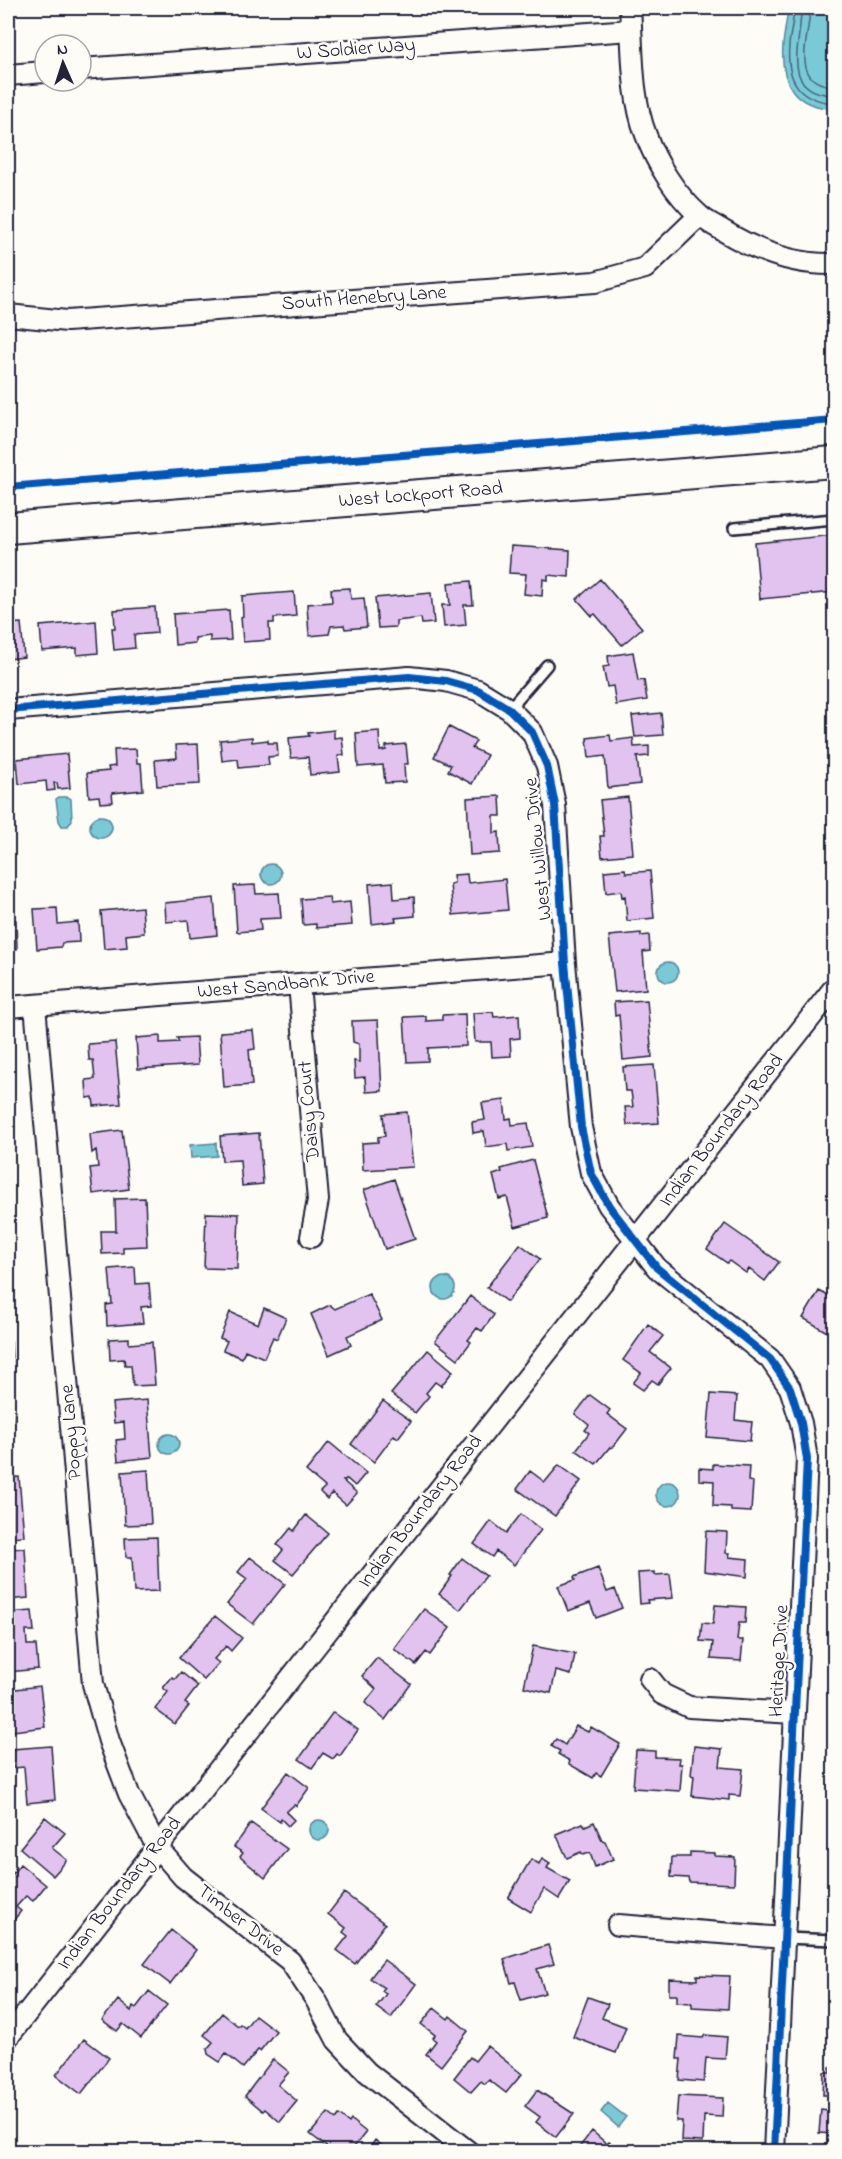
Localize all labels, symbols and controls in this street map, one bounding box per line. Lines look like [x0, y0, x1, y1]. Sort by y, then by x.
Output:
street label: W Soldier Way [296, 31, 416, 69]
north arrow [33, 33, 93, 93]
text: N [56, 38, 69, 62]
street label: South Henebry Lane [281, 279, 447, 319]
street label: West Lockport Road [337, 474, 504, 516]
street label: West Willow Drive [517, 776, 561, 922]
street label: West Sandbank Drive [196, 963, 376, 1007]
street label: Indian Boundary Road [653, 1048, 791, 1214]
street label: Daisy Court [291, 1059, 329, 1164]
street label: Poppy Lane [53, 1383, 91, 1481]
street label: Indian Boundary Road [352, 1429, 490, 1595]
street label: Heritage Drive [763, 1604, 798, 1718]
street label: Indian Boundary Road [51, 1811, 189, 1977]
street label: Timber Drive [190, 1878, 290, 1964]

